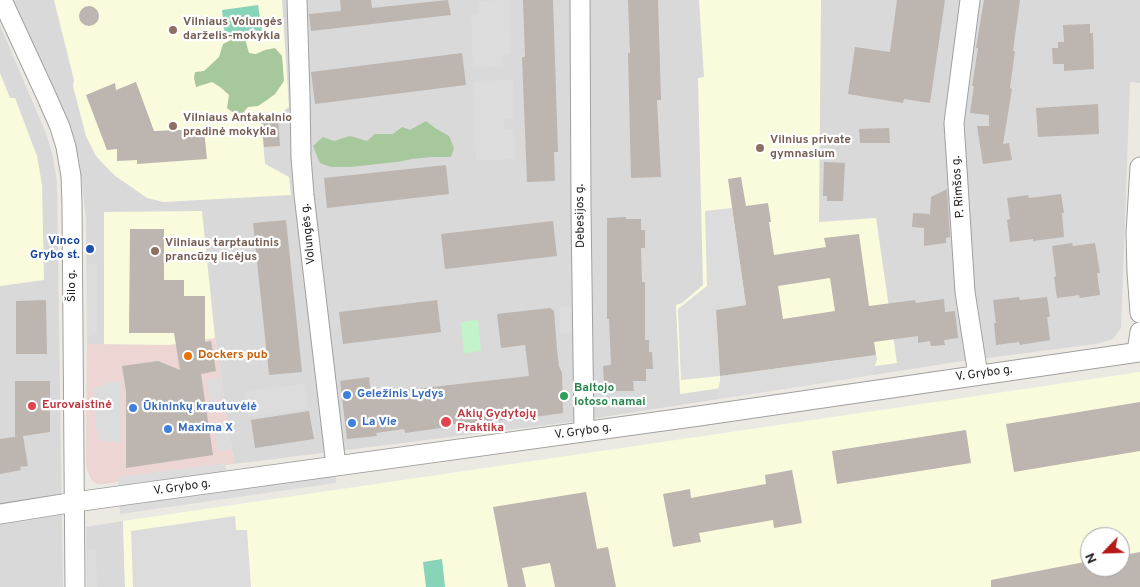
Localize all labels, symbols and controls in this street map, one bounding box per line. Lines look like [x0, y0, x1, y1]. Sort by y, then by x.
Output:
place label: Vilniaus Volungės darželis-mokykla [183, 16, 282, 44]
marker: Vilniaus Volungės darželis-mokykla [167, 24, 179, 36]
place label: Vilniaus Antakalnio pradinė mokykla [183, 112, 292, 140]
marker: Vilniaus Antakalnio pradinė mokykla [167, 120, 179, 132]
place label: Vilnius private gymnasium [770, 134, 851, 162]
marker: Vilnius private gymnasium [754, 142, 766, 154]
street label: P. Rimšos g. [950, 155, 968, 219]
street label: Debesijos g. [573, 184, 589, 248]
street label: Volungės g. [299, 203, 319, 265]
place label: Vinco Grybo st. [30, 235, 80, 263]
place label: Vilniaus tarptautinis prancūzų licėjus [165, 237, 279, 265]
marker: Vinco Grybo st. [84, 243, 96, 255]
marker: Vilniaus tarptautinis prancūzų licėjus [149, 245, 161, 257]
street label: Šilo g. [66, 270, 80, 302]
place label: Dockers pub [198, 349, 268, 363]
marker: Dockers pub [182, 350, 194, 362]
street label: V. Grybo g. [955, 363, 1013, 385]
place label: Baltojo lotoso namai [574, 382, 646, 410]
place label: Geležinis Lydys [357, 388, 444, 402]
marker: Geležinis Lydys [341, 389, 353, 401]
marker: Baltojo lotoso namai [558, 390, 570, 402]
place label: Eurovaistinė [42, 399, 112, 413]
marker: Eurovaistinė [26, 400, 38, 412]
place label: Ūkininkų krautuvėlė [143, 401, 257, 415]
marker: Ūkininkų krautuvėlė [127, 402, 139, 414]
place label: Akių Gydytojų Praktika [457, 408, 536, 436]
marker: Akių Gydytojų Praktika [439, 415, 453, 429]
place label: La Vie [362, 416, 397, 430]
marker: La Vie [346, 417, 358, 429]
street label: V. Grybo g. [554, 421, 612, 443]
place label: Maxima X [178, 422, 233, 436]
marker: Maxima X [162, 423, 174, 435]
street label: V. Grybo g. [153, 477, 211, 499]
north arrow [1080, 527, 1130, 577]
text: N [1082, 550, 1102, 566]

